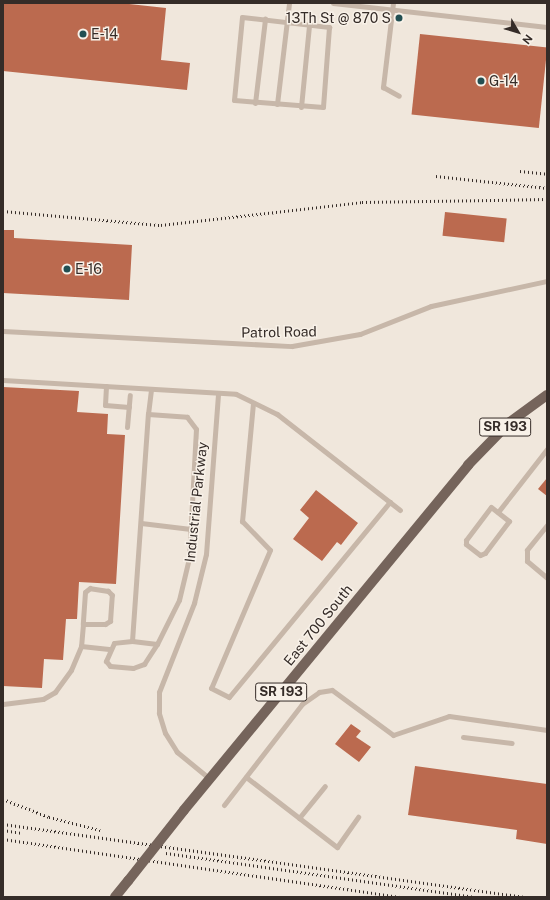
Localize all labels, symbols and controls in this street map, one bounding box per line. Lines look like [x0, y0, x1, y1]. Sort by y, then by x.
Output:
place label: 13Th St @ 870 S [285, 10, 391, 26]
north arrow [498, 12, 538, 52]
marker: 13Th St @ 870 S [394, 13, 404, 23]
place label: E-14 [91, 26, 118, 42]
marker: E-14 [78, 29, 88, 39]
text: N [520, 32, 535, 46]
place label: G-14 [489, 73, 518, 89]
marker: G-14 [476, 76, 486, 86]
place label: E-16 [75, 261, 102, 277]
marker: E-16 [62, 264, 72, 274]
street label: Patrol Road [241, 323, 317, 341]
road number: SR 193 [479, 416, 531, 438]
street label: Industrial Parkway [181, 441, 211, 563]
street label: East 700 South [280, 581, 356, 669]
road number: SR 193 [255, 681, 307, 703]

